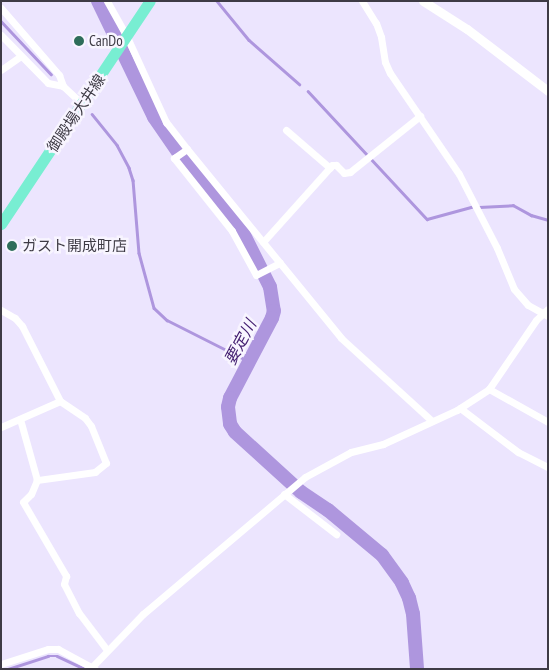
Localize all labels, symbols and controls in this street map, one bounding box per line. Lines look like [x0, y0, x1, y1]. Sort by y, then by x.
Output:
place label: CanDo [89, 32, 123, 50]
marker: CanDo [73, 35, 85, 47]
street label: 御殿場大井線 [43, 71, 109, 155]
place label: ガスト開成町店 [22, 237, 127, 255]
marker: ガスト開成町店 [6, 240, 18, 252]
water label: 要定川 [220, 316, 260, 368]

